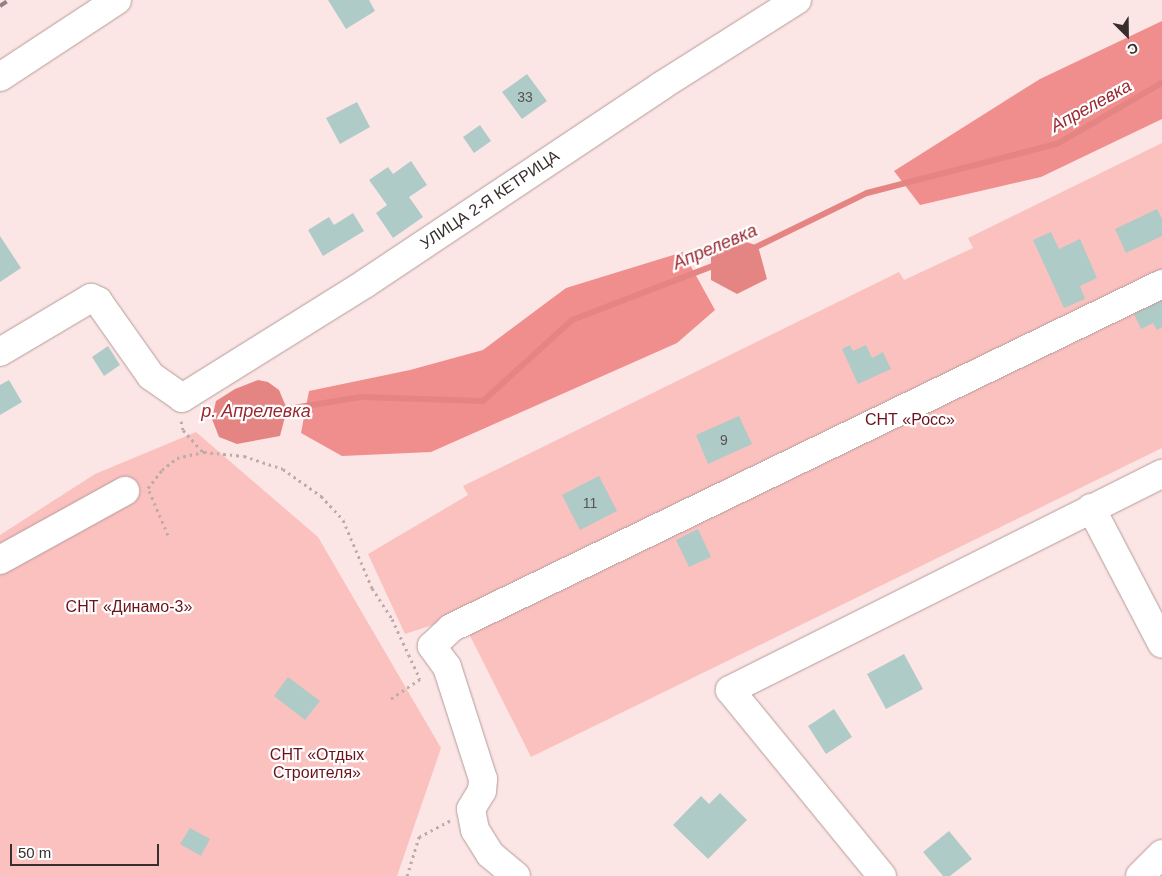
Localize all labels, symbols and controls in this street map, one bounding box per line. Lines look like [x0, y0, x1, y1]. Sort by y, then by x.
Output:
north arrow [1102, 10, 1152, 60]
text: С [1125, 39, 1141, 58]
water label: Апрелевка [1047, 75, 1135, 137]
house number: 33 [517, 89, 533, 105]
street label: УЛИЦА 2-Я КЕТРИЦА [417, 146, 563, 254]
water label: Апрелевка [670, 220, 760, 274]
water label: р. Апрелевка [201, 400, 311, 422]
park label: СНТ «Росс» [865, 410, 955, 430]
house number: 9 [720, 432, 728, 448]
house number: 11 [583, 495, 597, 511]
park label: СНТ «Динамо-3» [66, 597, 192, 617]
park label: СНТ «Отдых Строителя» [270, 745, 364, 783]
scale bar [12, 834, 161, 866]
text: 50 m [18, 844, 51, 861]

